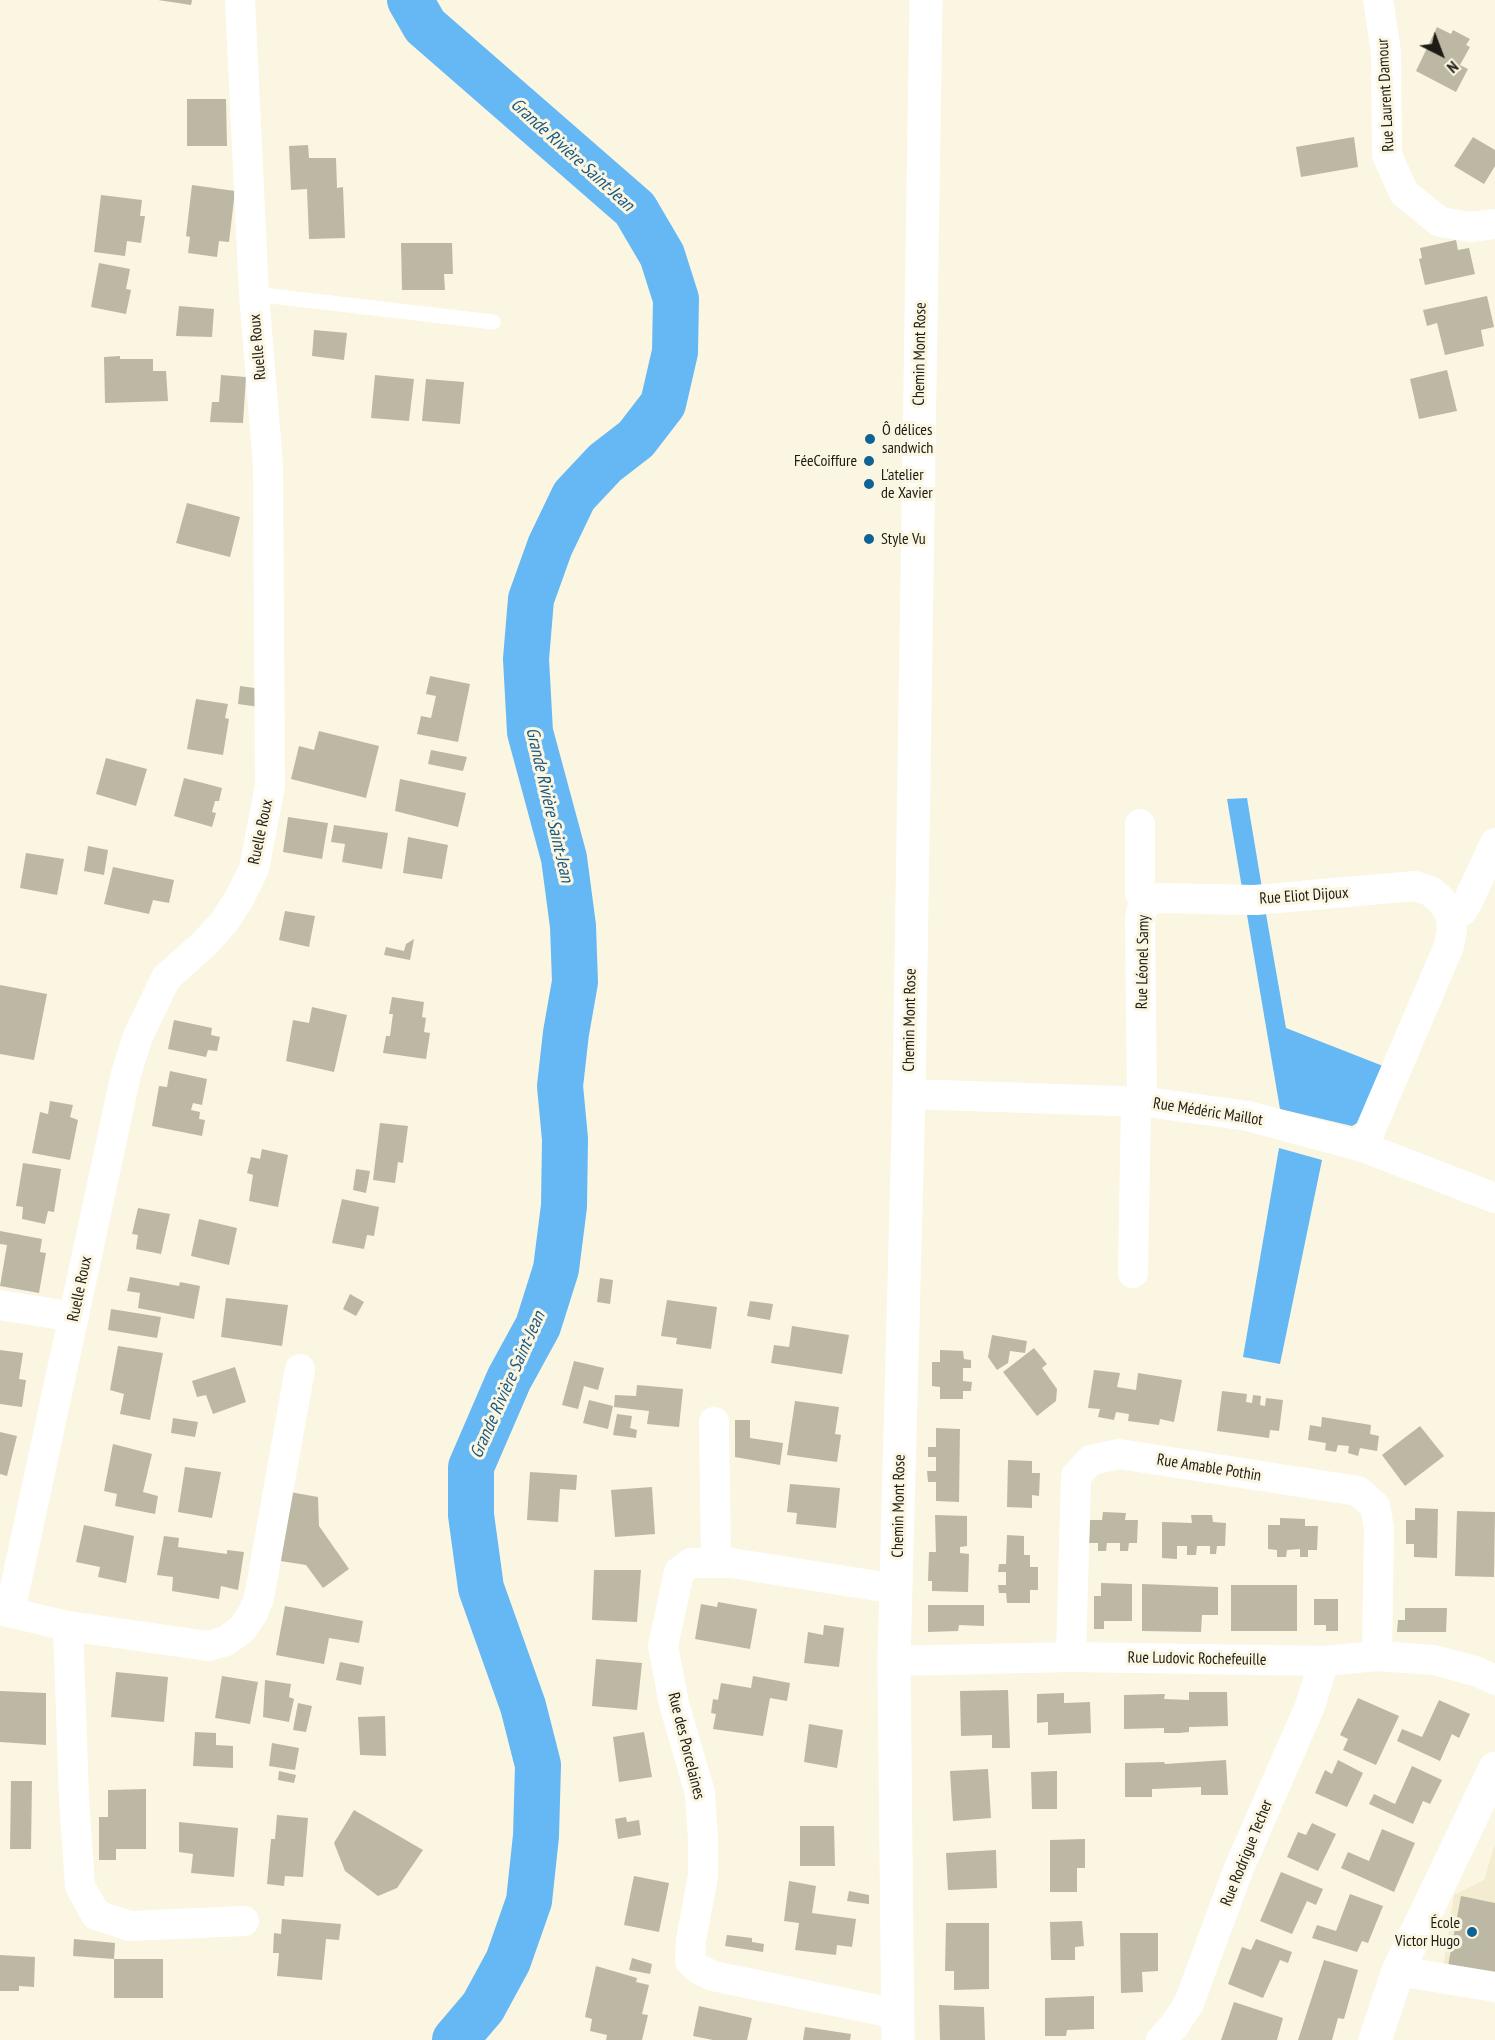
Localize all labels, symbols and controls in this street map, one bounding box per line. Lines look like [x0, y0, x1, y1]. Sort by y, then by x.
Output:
north arrow [1411, 24, 1471, 84]
street label: Rue Laurent Damour [1373, 38, 1399, 152]
text: N [1443, 57, 1463, 78]
water label: Grande Rivière Saint-Jean [506, 94, 638, 216]
street label: Chemin Mont Rose [910, 302, 930, 406]
street label: Ruelle Roux [246, 313, 270, 381]
place label: Ô délices sandwich [882, 420, 933, 458]
marker: Ô délices sandwich [863, 432, 877, 446]
place label: FéeCoiffure [794, 451, 857, 471]
marker: FéeCoiffure [862, 454, 876, 468]
place label: L'atelier de Xavier [881, 465, 933, 503]
marker: L'atelier de Xavier [862, 477, 876, 491]
place label: Style Vu [881, 529, 926, 549]
marker: Style Vu [862, 532, 876, 546]
water label: Grande Rivière Saint-Jean [521, 725, 577, 885]
street label: Ruelle Roux [245, 798, 277, 866]
street label: Rue Eliot Dijoux [1259, 883, 1349, 909]
street label: Rue Léonel Samy [1133, 915, 1153, 1009]
street label: Chemin Mont Rose [900, 968, 920, 1072]
street label: Rue Médéric Maillot [1152, 1094, 1264, 1130]
street label: Ruelle Roux [64, 1255, 96, 1323]
water label: Grande Rivière Saint-Jean [466, 1308, 550, 1462]
street label: Rue Amable Pothin [1156, 1450, 1262, 1486]
street label: Chemin Mont Rose [889, 1454, 909, 1558]
street label: Rue Ludovic Rochefeuille [1127, 1648, 1267, 1670]
street label: Rue des Porcelaines [663, 1690, 709, 1802]
street label: Rue Rodrigue Techer [1217, 1797, 1277, 1909]
place label: École Victor Hugo [1395, 1913, 1460, 1951]
marker: École Victor Hugo [1465, 1925, 1479, 1939]

